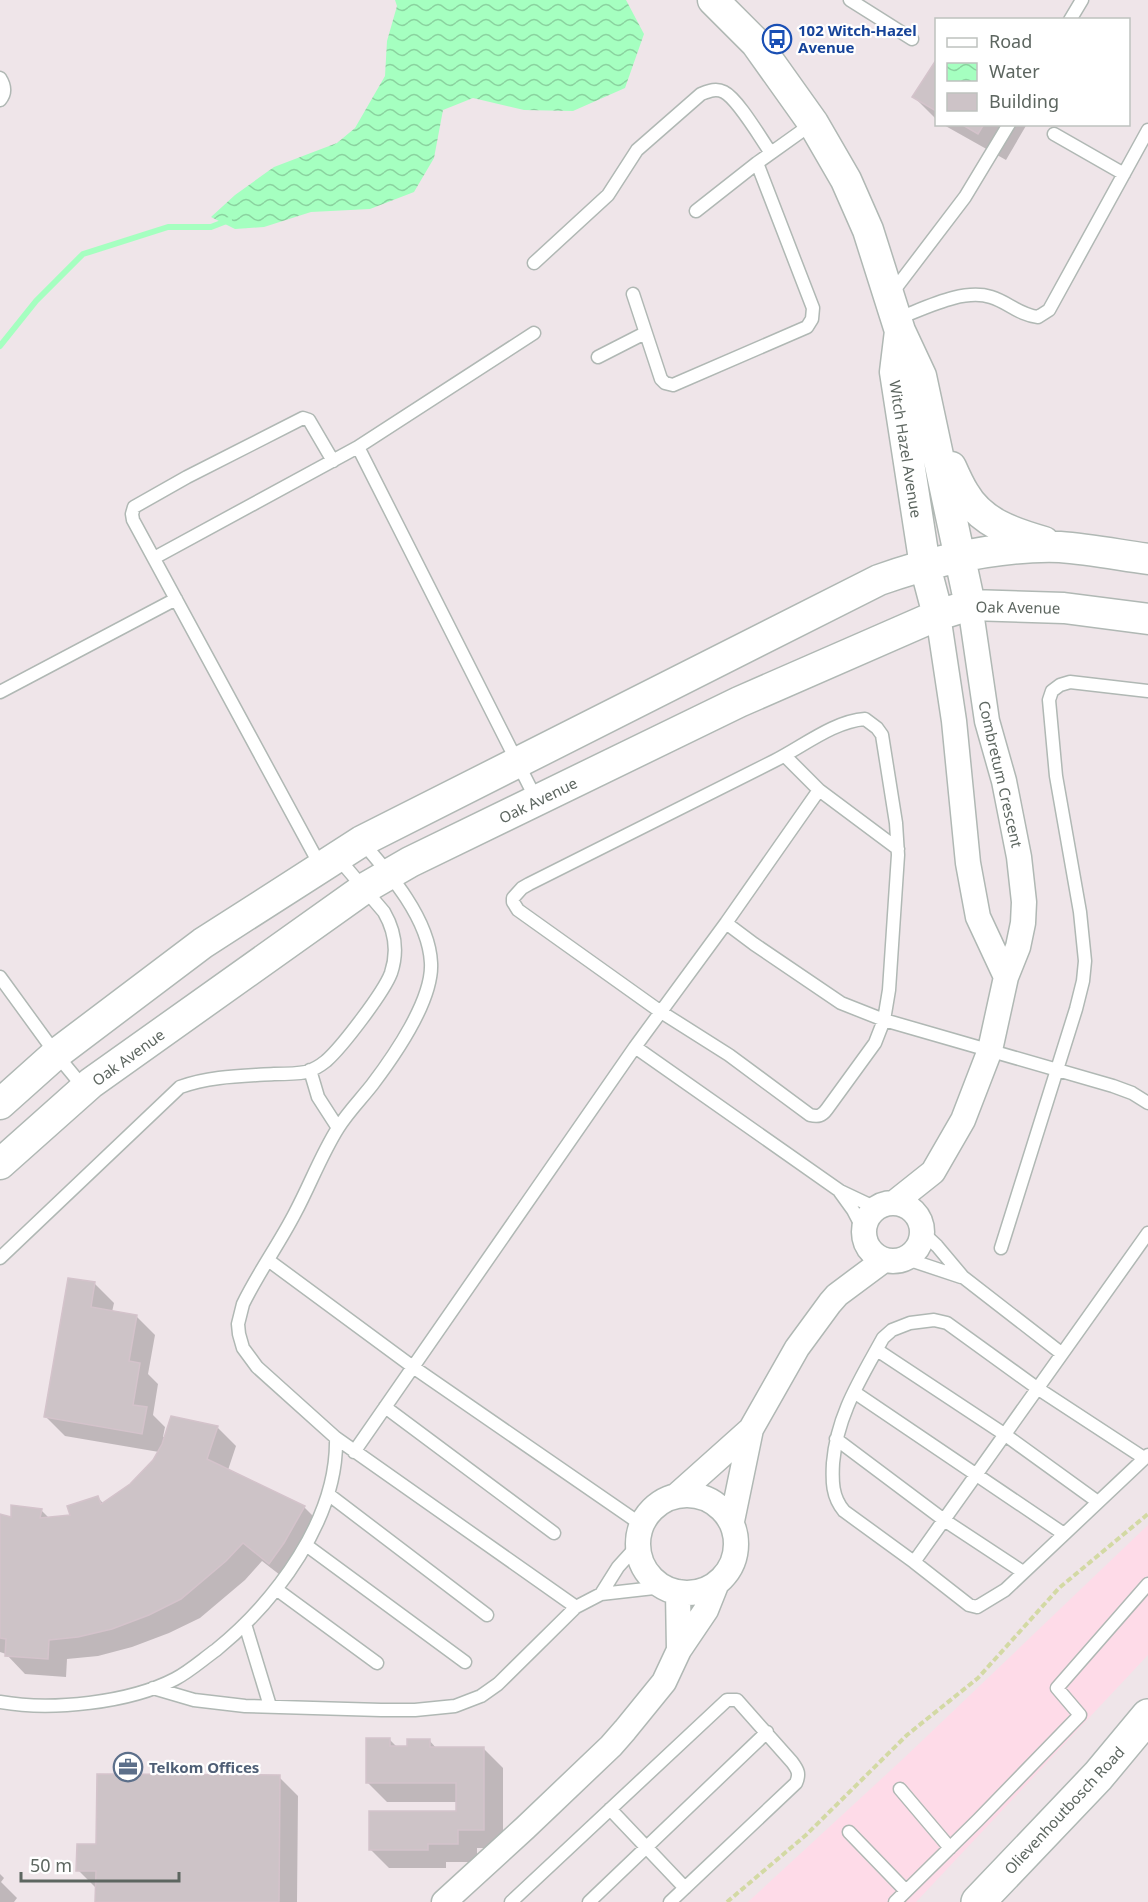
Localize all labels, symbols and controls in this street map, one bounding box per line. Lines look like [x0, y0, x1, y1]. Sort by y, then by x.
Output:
legend [935, 18, 1130, 126]
place label: 102 Witch-Hazel Avenue [798, 20, 917, 57]
bus stop icon: 102 Witch-Hazel Avenue [761, 23, 793, 55]
text: Road [989, 29, 1032, 53]
text: Water [989, 59, 1040, 83]
text: Building [989, 89, 1059, 113]
street label: Witch Hazel Avenue [885, 379, 927, 519]
street label: Oak Avenue [975, 596, 1061, 618]
street label: Combretum Crescent [974, 699, 1028, 850]
street label: Oak Avenue [496, 772, 580, 828]
street label: Oak Avenue [88, 1024, 168, 1090]
street label: Olievenhoutbosch Road [999, 1742, 1129, 1878]
office icon: Telkom Offices [112, 1751, 144, 1783]
place label: Telkom Offices [149, 1757, 259, 1777]
scale bar [21, 1845, 178, 1883]
text: 50 m [30, 1853, 72, 1877]

